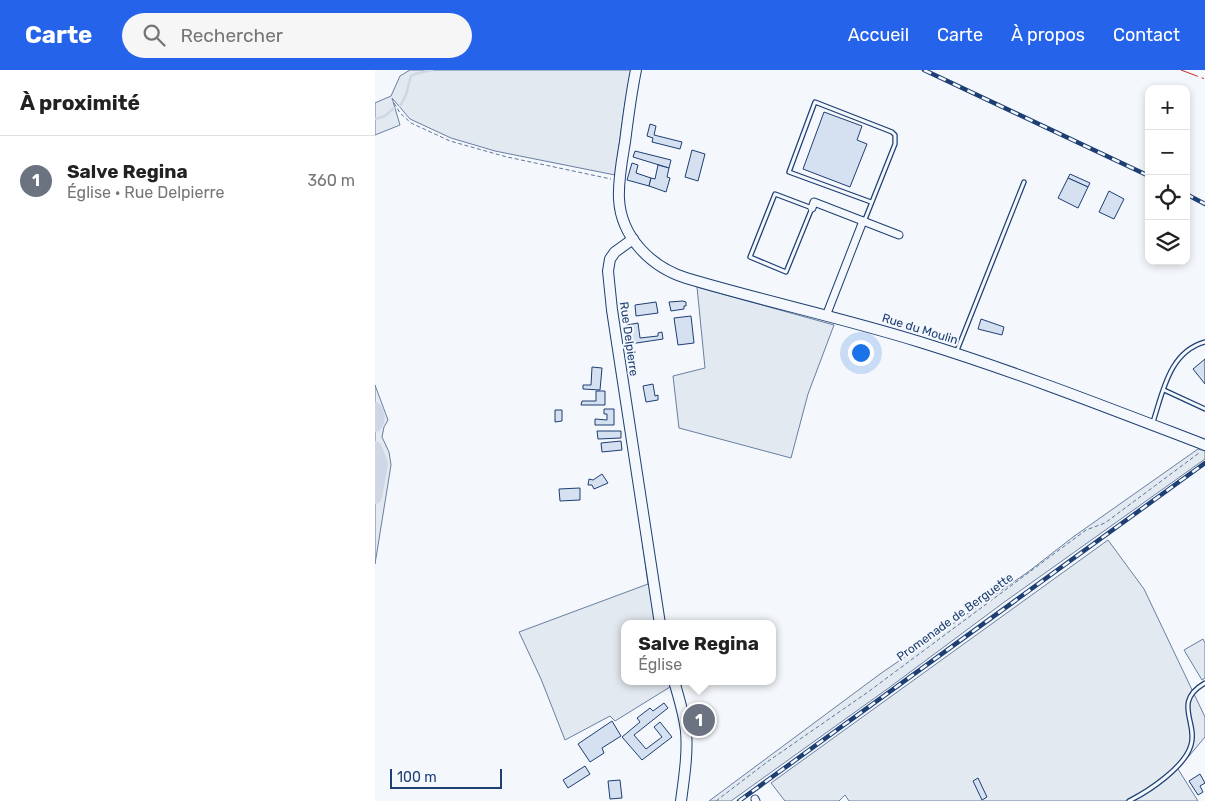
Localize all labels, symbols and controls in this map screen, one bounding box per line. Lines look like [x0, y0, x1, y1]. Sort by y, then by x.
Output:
search box [122, 13, 472, 58]
text: Carte [25, 21, 92, 49]
icon: search [140, 21, 168, 49]
text: Rechercher [180, 24, 283, 47]
text: Accueil [848, 24, 909, 46]
text: Carte [937, 24, 983, 46]
text: À propos [1011, 24, 1085, 46]
text: Contact [1113, 24, 1180, 46]
map controls [1145, 85, 1190, 265]
button: + [1145, 85, 1190, 130]
text: À proximité [20, 90, 140, 115]
button: − [1145, 130, 1190, 175]
text: Salve Regina [67, 160, 188, 183]
text: 1 [32, 171, 40, 190]
text: 360 m [307, 171, 355, 190]
button: locate [1145, 175, 1190, 220]
text: Église · Rue Delpierre [67, 183, 224, 202]
button: layers [1145, 220, 1190, 265]
street label: Rue Delpierre [617, 301, 641, 377]
street label: Rue du Moulin [880, 311, 960, 347]
your location [848, 340, 874, 366]
street label: Promenade de Berguette [894, 570, 1016, 664]
popup [621, 620, 776, 685]
text: Salve Regina [638, 632, 759, 655]
text: Église [638, 655, 682, 674]
pin: 1 [683, 701, 715, 739]
scale bar [390, 766, 503, 789]
text: 100 m [397, 769, 437, 786]

